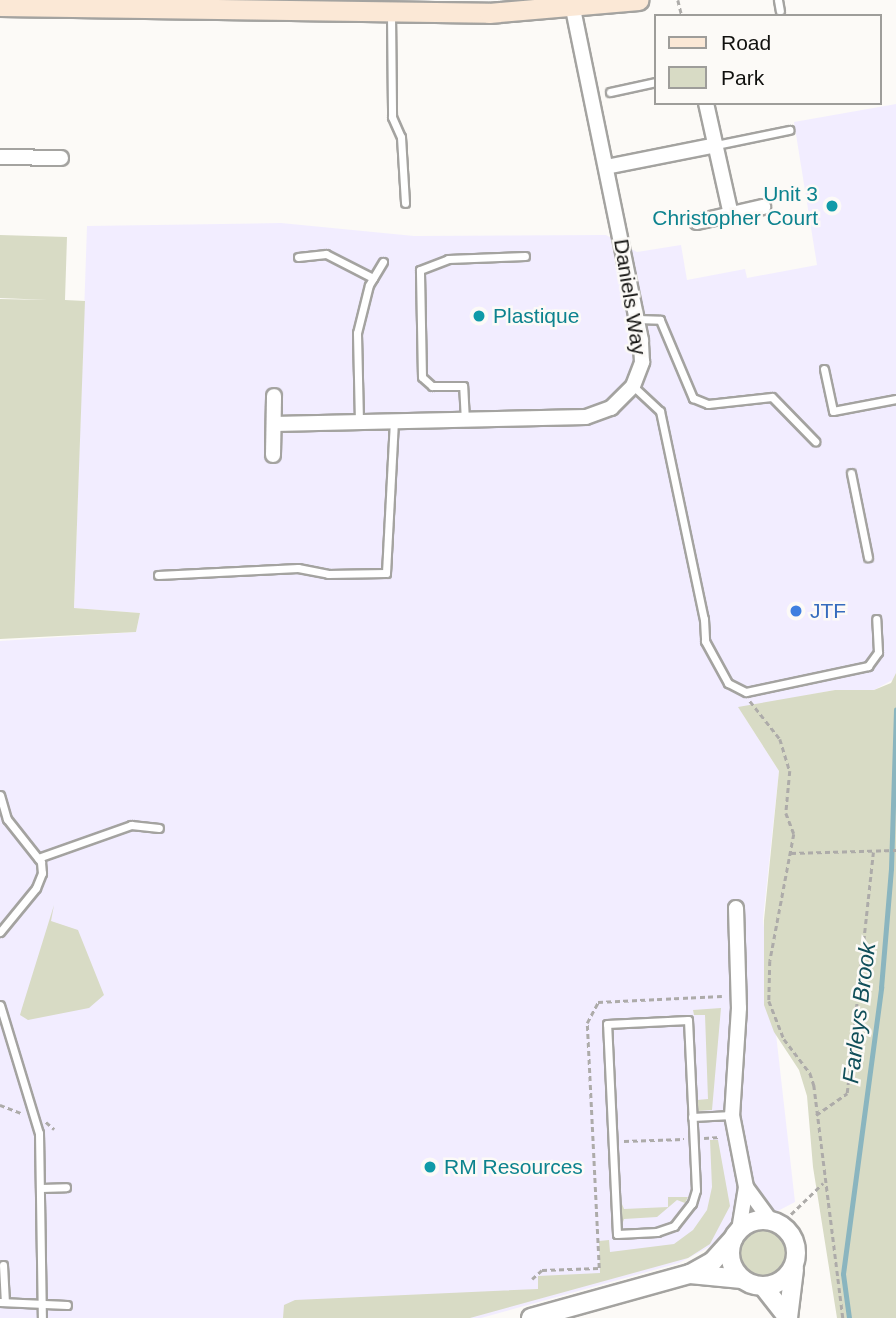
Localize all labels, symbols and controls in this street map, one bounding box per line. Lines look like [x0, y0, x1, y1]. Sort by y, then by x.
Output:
legend [654, 14, 882, 105]
text: Road [721, 31, 771, 54]
text: Park [721, 66, 764, 89]
place label: Unit 3 Christopher Court [652, 181, 818, 231]
marker: Unit 3 Christopher Court [824, 198, 840, 214]
street label: Daniels Way [608, 237, 652, 357]
place label: Plastique [493, 303, 579, 329]
marker: Plastique [471, 308, 487, 324]
place label: JTF [810, 598, 846, 624]
marker: JTF [788, 603, 804, 619]
water label: Farleys Brook [837, 941, 881, 1085]
place label: RM Resources [444, 1154, 583, 1180]
marker: RM Resources [422, 1159, 438, 1175]

